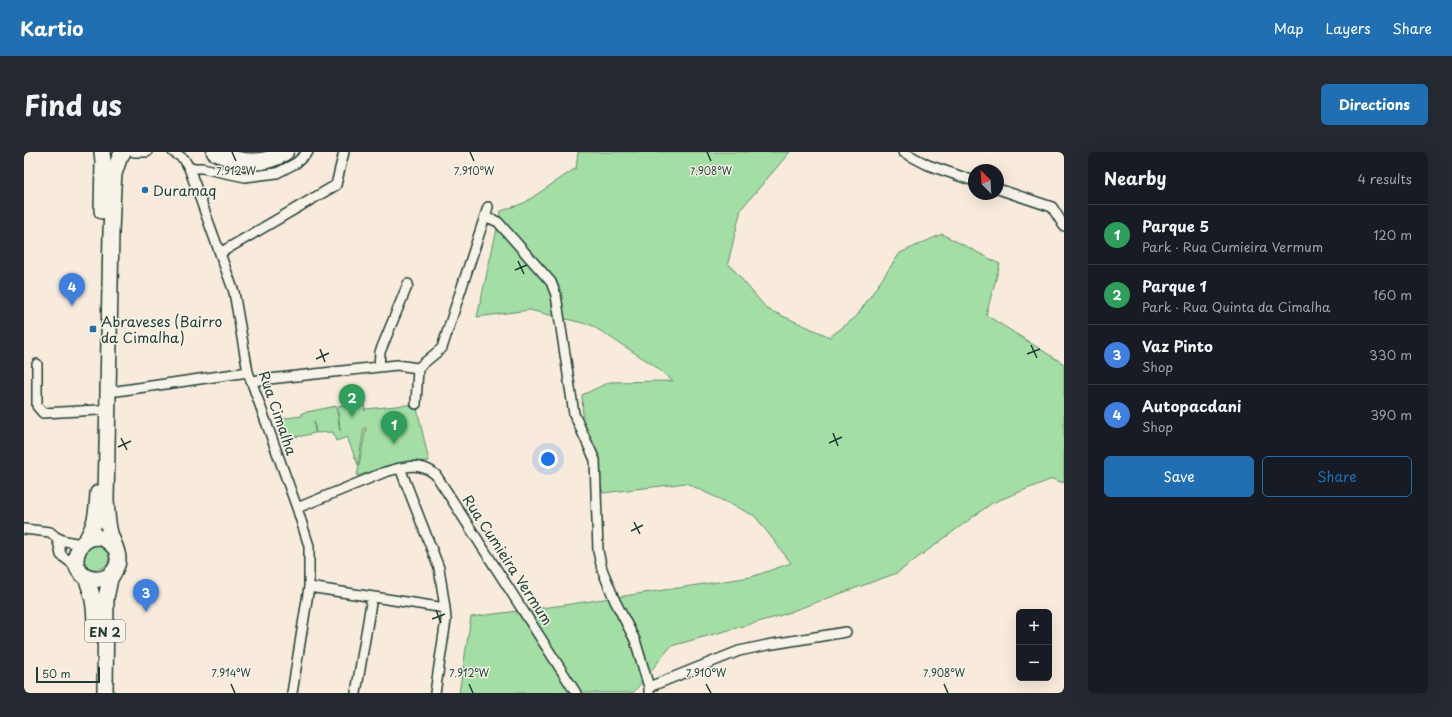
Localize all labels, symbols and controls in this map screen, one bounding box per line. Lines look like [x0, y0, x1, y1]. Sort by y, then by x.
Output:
text: Kartio [20, 14, 83, 42]
text: Map [1274, 18, 1304, 39]
text: Layers [1326, 18, 1371, 39]
text: Share [1393, 18, 1432, 39]
text: Find us [24, 83, 122, 126]
button: Directions [1321, 84, 1428, 125]
text: 7.912°W [216, 163, 257, 178]
text: 7.910°W [454, 163, 495, 178]
text: 7.908°W [690, 163, 733, 178]
north arrow [968, 164, 1004, 200]
text: Nearby [1104, 165, 1166, 191]
text: 4 results [1358, 169, 1412, 188]
place label: Duramaq [153, 180, 216, 201]
marker: Duramaq [140, 185, 150, 195]
text: Parque 5 [1142, 214, 1209, 237]
text: 1 [1114, 225, 1120, 244]
text: 120 m [1373, 225, 1412, 244]
text: Park · Rua Cumieira Vermum [1142, 237, 1323, 256]
pin: 4 [59, 273, 85, 306]
text: Parque 1 [1142, 274, 1207, 297]
text: 2 [1112, 285, 1122, 304]
text: 160 m [1373, 285, 1412, 304]
text: Park · Rua Quinta da Cimalha [1142, 297, 1330, 316]
place label: Abraveses (Bairro da Cimalha) [101, 311, 222, 348]
marker: Abraveses (Bairro da Cimalha) [88, 324, 98, 334]
text: Vaz Pinto [1142, 334, 1213, 357]
text: 3 [1113, 345, 1121, 364]
text: 330 m [1369, 345, 1412, 364]
text: Shop [1142, 357, 1173, 376]
street label: Rua Cimalha [254, 368, 302, 458]
pin: 2 [339, 384, 365, 417]
text: Autopacdani [1142, 394, 1241, 417]
text: 4 [1113, 405, 1121, 424]
text: 390 m [1370, 405, 1412, 424]
pin: 1 [381, 411, 407, 444]
text: Shop [1142, 417, 1173, 436]
your location [538, 449, 558, 469]
button: Save [1104, 456, 1254, 497]
button: Share [1262, 456, 1412, 497]
street label: Rua Cumieira Vermum [458, 491, 558, 629]
pin: 3 [133, 579, 159, 612]
map controls [1016, 609, 1052, 681]
button: + [1016, 609, 1052, 645]
road number: EN 2 [85, 620, 125, 642]
button: − [1016, 645, 1052, 681]
scale bar [36, 665, 100, 684]
text: 50 m [42, 665, 71, 682]
text: 7.914°W [211, 665, 252, 680]
text: 7.912°W [449, 665, 490, 680]
text: 7.910°W [686, 665, 727, 680]
text: 7.908°W [923, 665, 966, 680]

